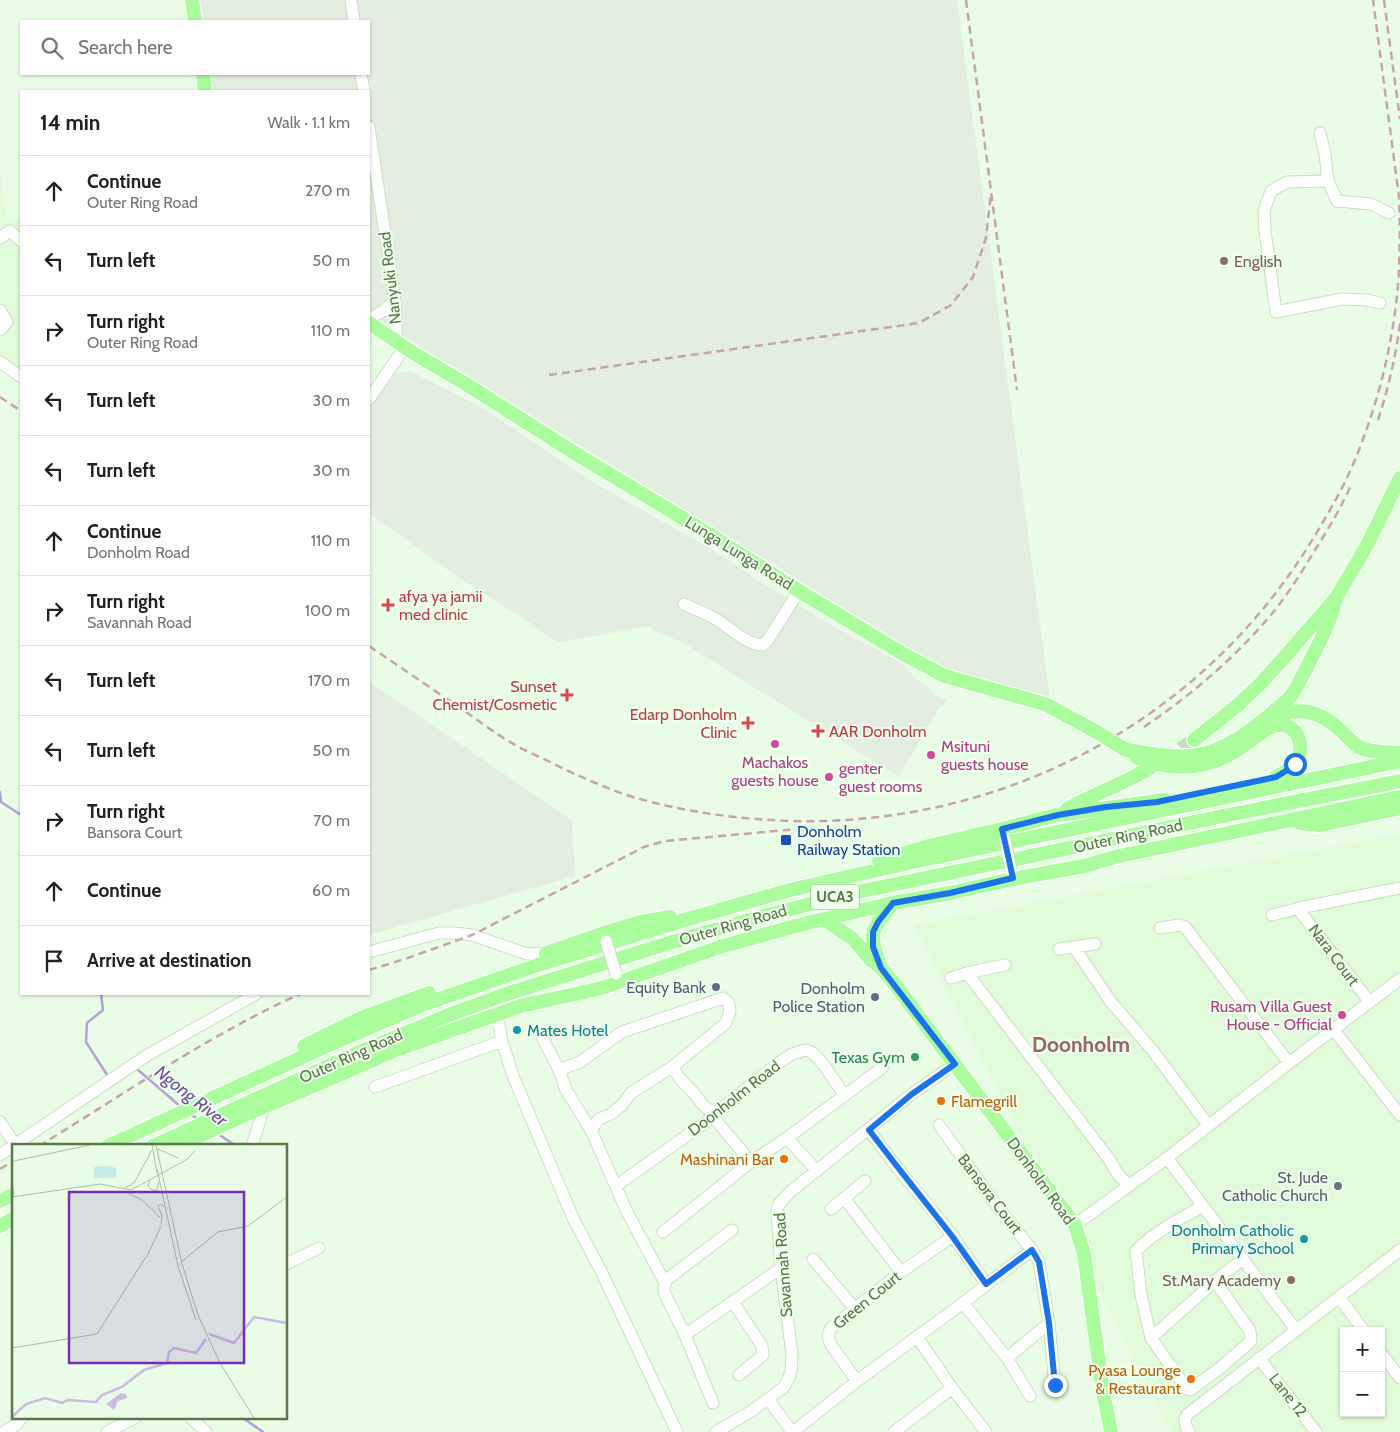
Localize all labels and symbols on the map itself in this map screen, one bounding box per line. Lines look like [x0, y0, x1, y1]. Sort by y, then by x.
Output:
street label: Nanyuki Road [375, 231, 405, 325]
place label: English [1234, 252, 1282, 271]
marker: English [1218, 255, 1230, 267]
street label: Lunga Lunga Road [682, 512, 796, 594]
place label: afya ya jamii med clinic [399, 587, 482, 624]
marker: afya ya jamii med clinic [381, 598, 395, 612]
place label: Sunset Chemist/Cosmetic [433, 677, 558, 714]
marker: Sunset Chemist/Cosmetic [561, 689, 573, 701]
place label: Edarp Donholm Clinic [630, 705, 737, 742]
marker: Edarp Donholm Clinic [741, 716, 755, 730]
place label: AAR Donholm [829, 722, 927, 741]
marker: AAR Donholm [811, 724, 825, 738]
place label: Msituni guests house [941, 737, 1028, 774]
marker: Machakos guests house [769, 738, 781, 750]
marker: Msituni guests house [925, 749, 937, 761]
place label: Machakos guests house [731, 753, 819, 790]
route start [1284, 753, 1307, 776]
place label: genter guest rooms [839, 759, 923, 796]
marker: genter guest rooms [823, 771, 835, 783]
street label: Outer Ring Road [1072, 815, 1184, 857]
place label: Donholm Railway Station [797, 822, 901, 859]
marker: Donholm Railway Station [779, 833, 793, 847]
road number: UCA3 [811, 884, 859, 910]
street label: Outer Ring Road [677, 901, 789, 949]
street label: Nara Court [1305, 920, 1364, 990]
place label: Equity Bank [626, 978, 707, 997]
place label: Donholm Police Station [773, 979, 865, 1016]
marker: Equity Bank [710, 981, 722, 993]
marker: Donholm Police Station [869, 991, 881, 1003]
place label: Rusam Villa Guest House - Official [1210, 997, 1333, 1034]
marker: Rusam Villa Guest House - Official [1336, 1009, 1348, 1021]
place label: Mates Hotel [527, 1021, 608, 1040]
marker: Mates Hotel [511, 1024, 523, 1036]
street label: Outer Ring Road [296, 1025, 406, 1087]
district label: Doonholm [1032, 1032, 1130, 1057]
place label: Texas Gym [832, 1048, 905, 1067]
marker: Texas Gym [909, 1051, 921, 1063]
street label: Doonholm Road [684, 1056, 784, 1140]
water label: Ngong River [150, 1061, 233, 1132]
place label: Flamegrill [951, 1092, 1017, 1111]
marker: Flamegrill [935, 1095, 947, 1107]
street label: Donholm Road [1003, 1134, 1079, 1228]
inset map [12, 1144, 288, 1420]
place label: Mashinani Bar [680, 1150, 775, 1169]
street label: Bansora Court [954, 1150, 1027, 1238]
marker: Mashinani Bar [778, 1153, 790, 1165]
place label: St. Jude Catholic Church [1222, 1168, 1328, 1205]
marker: St. Jude Catholic Church [1332, 1180, 1344, 1192]
street label: Savannah Road [770, 1212, 796, 1318]
place label: Donholm Catholic Primary School [1171, 1221, 1294, 1258]
marker: Donholm Catholic Primary School [1298, 1233, 1310, 1245]
street label: Green Court [829, 1267, 905, 1333]
place label: St.Mary Academy [1162, 1271, 1281, 1290]
marker: St.Mary Academy [1285, 1274, 1297, 1286]
place label: Pyasa Lounge & Restaurant [1088, 1361, 1182, 1398]
street label: Lane 12 [1265, 1369, 1311, 1421]
marker: Pyasa Lounge & Restaurant [1185, 1373, 1197, 1385]
route end [1044, 1374, 1067, 1397]

